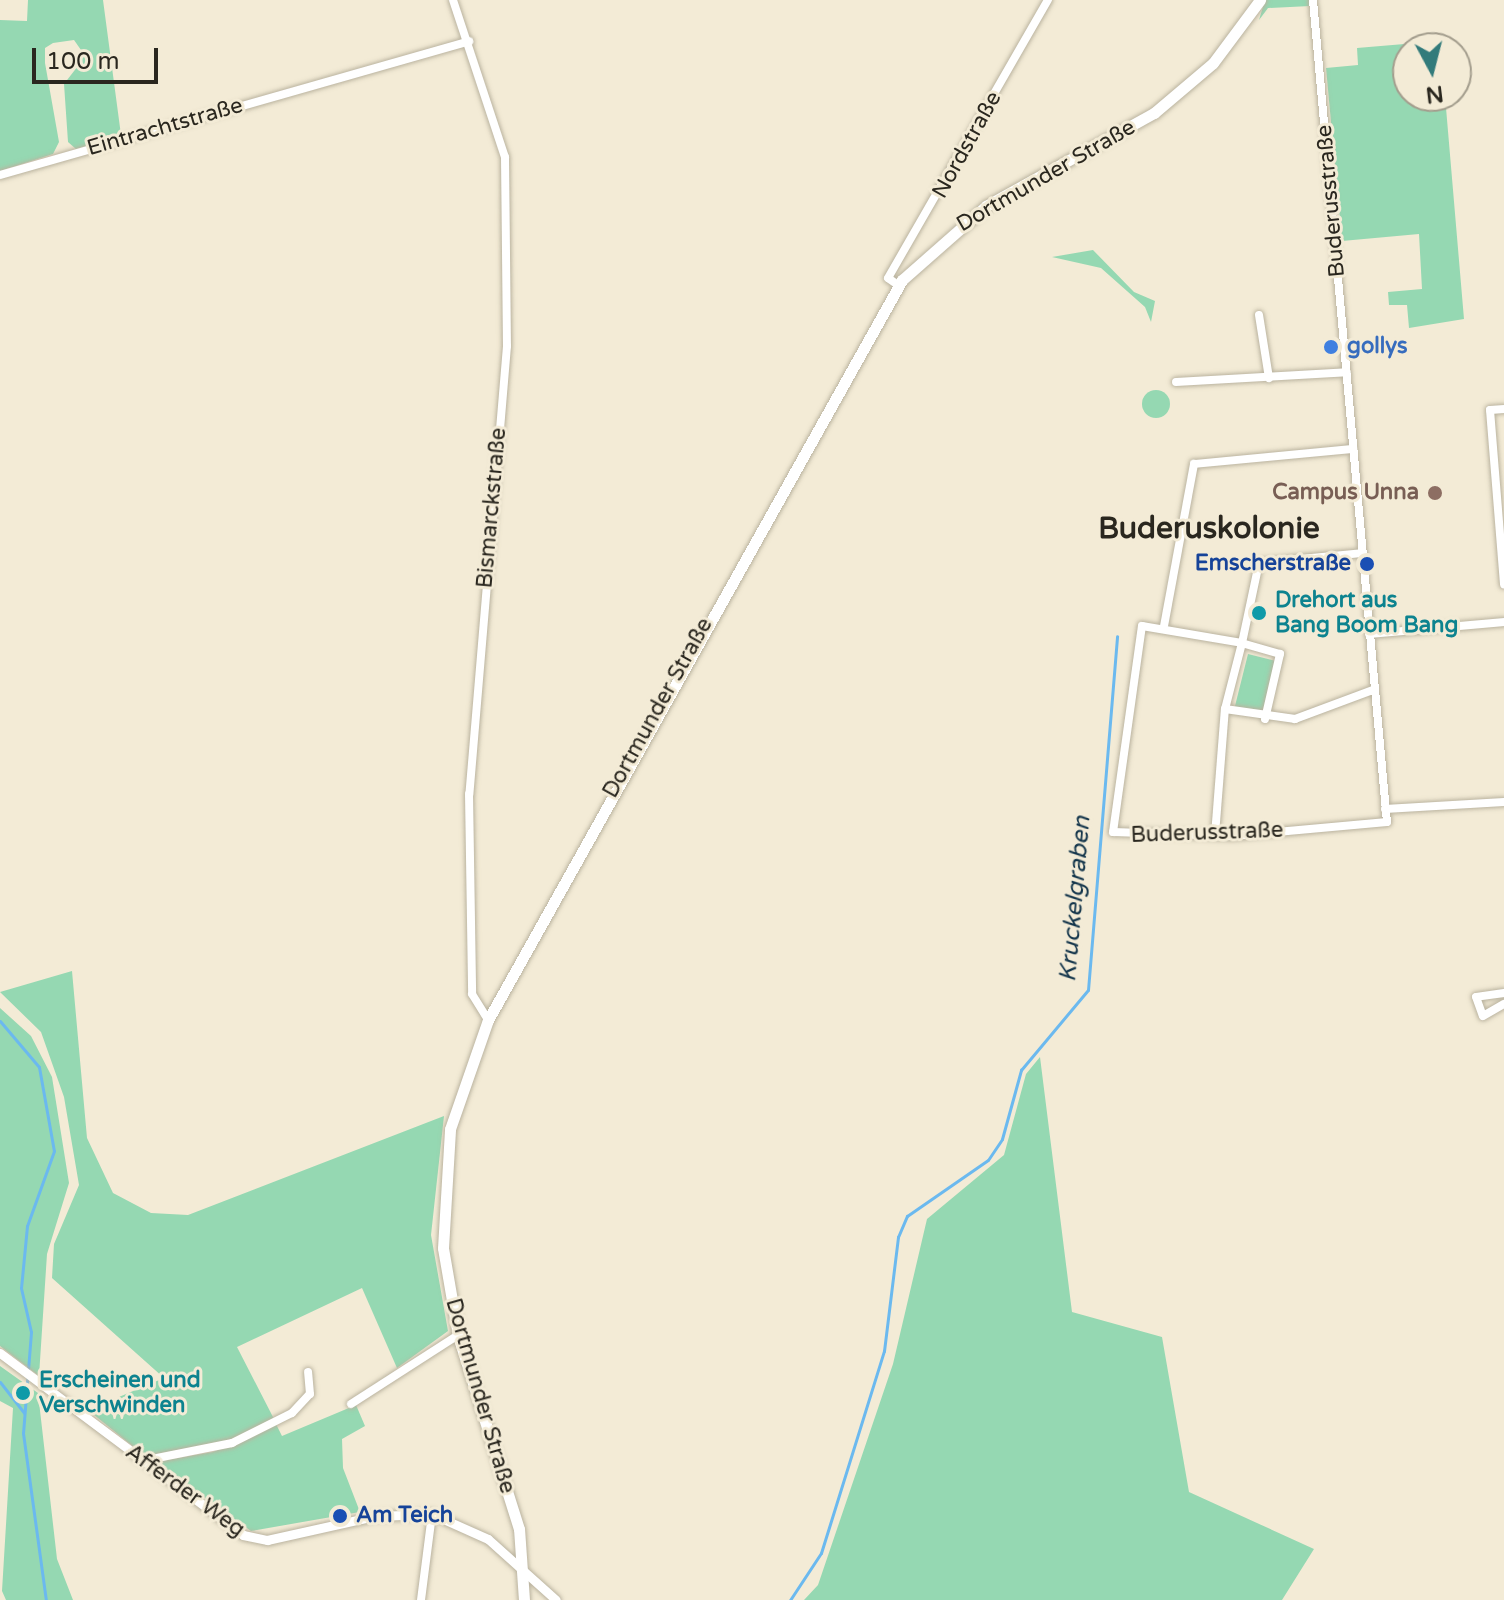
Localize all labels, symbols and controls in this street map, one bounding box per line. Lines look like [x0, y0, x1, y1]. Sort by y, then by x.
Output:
scale bar [36, 32, 162, 82]
north arrow [1392, 32, 1472, 112]
text: 100 m [46, 47, 120, 76]
text: N [1424, 80, 1445, 108]
street label: Nordstraße [927, 87, 1007, 203]
street label: Eintrachtstraße [84, 92, 246, 162]
street label: Dortmunder Straße [952, 114, 1140, 238]
street label: Buderusstraße [1311, 124, 1351, 278]
place label: gollys [1347, 334, 1408, 360]
marker: gollys [1322, 338, 1340, 356]
street label: Bismarckstraße [472, 427, 512, 589]
place label: Campus Unna [1272, 480, 1419, 506]
marker: Campus Unna [1426, 484, 1444, 502]
district label: Buderuskolonie [1098, 511, 1320, 547]
place label: Emscherstraße [1195, 551, 1351, 577]
marker: Emscherstraße [1358, 555, 1376, 573]
place label: Drehort aus Bang Boom Bang [1275, 587, 1458, 638]
marker: Drehort aus Bang Boom Bang [1250, 604, 1268, 622]
street label: Dortmunder Straße [598, 613, 718, 803]
water label: Kruckelgraben [1053, 815, 1097, 983]
street label: Buderusstraße [1130, 817, 1284, 849]
street label: Dortmunder Straße [440, 1295, 520, 1497]
place label: Erscheinen und Verschwinden [39, 1367, 201, 1418]
marker: Erscheinen und Verschwinden [14, 1384, 32, 1402]
street label: Afferder Weg [120, 1439, 250, 1543]
place label: Am Teich [356, 1503, 453, 1529]
marker: Am Teich [331, 1507, 349, 1525]

